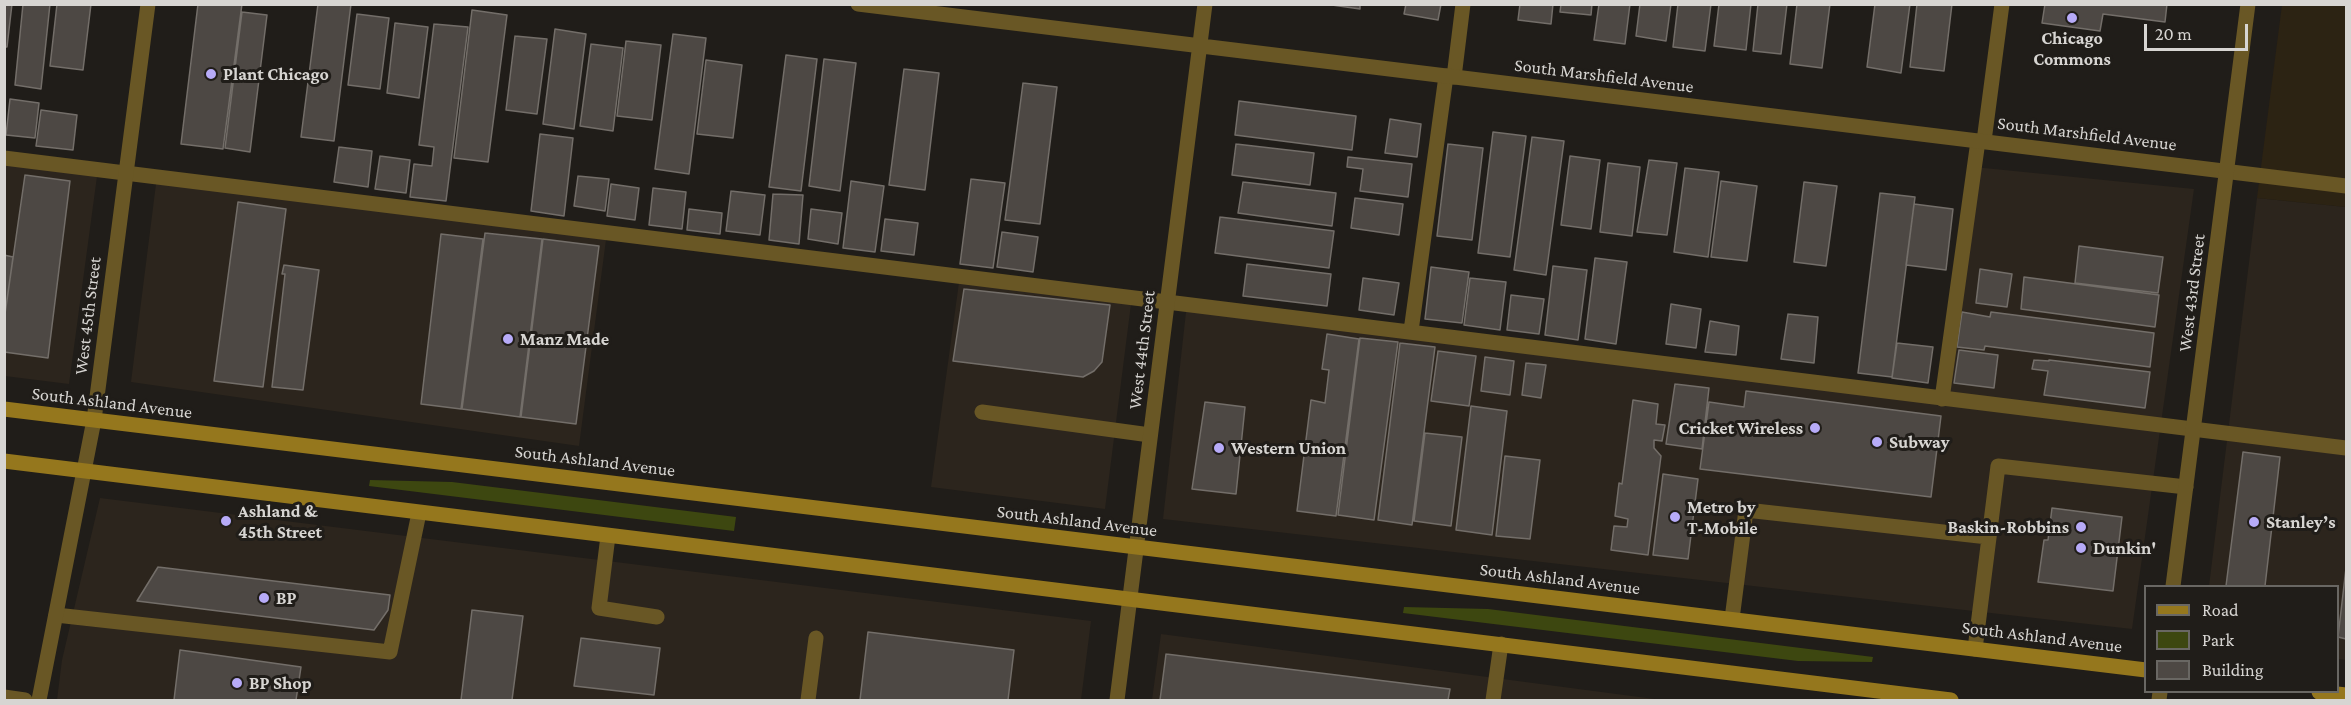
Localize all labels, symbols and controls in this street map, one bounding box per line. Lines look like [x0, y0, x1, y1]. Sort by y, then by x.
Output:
marker: Chicago Commons [2065, 11, 2079, 25]
scale bar [2147, 12, 2250, 50]
text: 20 m [2155, 24, 2192, 44]
place label: Chicago Commons [2033, 27, 2111, 70]
street label: South Marshfield Avenue [1513, 54, 1695, 98]
place label: Plant Chicago [223, 63, 329, 85]
marker: Plant Chicago [204, 67, 218, 81]
street label: South Marshfield Avenue [1996, 112, 2178, 156]
street label: West 43rd Street [2174, 233, 2210, 353]
street label: West 45th Street [70, 256, 106, 376]
street label: West 44th Street [1124, 289, 1160, 411]
place label: Manz Made [520, 328, 609, 350]
marker: Manz Made [501, 332, 515, 346]
street label: South Ashland Avenue [31, 382, 193, 424]
place label: Cricket Wireless [1678, 417, 1803, 439]
marker: Cricket Wireless [1808, 421, 1822, 435]
place label: Subway [1889, 431, 1949, 453]
marker: Subway [1870, 435, 1884, 449]
place label: Western Union [1231, 437, 1346, 459]
street label: South Ashland Avenue [514, 440, 676, 482]
marker: Western Union [1212, 441, 1226, 455]
place label: Metro by T-Mobile [1687, 496, 1758, 538]
place label: Ashland & 45th Street [238, 500, 322, 542]
street label: South Ashland Avenue [996, 500, 1158, 542]
marker: Metro by T-Mobile [1668, 510, 1682, 524]
place label: Stanley’s [2266, 511, 2336, 533]
marker: Ashland & 45th Street [219, 514, 233, 528]
marker: Stanley’s [2247, 515, 2261, 529]
place label: Baskin-Robbins [1948, 516, 2069, 538]
marker: Baskin-Robbins [2074, 520, 2088, 534]
place label: Dunkin' [2093, 537, 2156, 559]
marker: Dunkin' [2074, 541, 2088, 555]
street label: South Ashland Avenue [1479, 558, 1641, 600]
legend [2144, 585, 2339, 693]
place label: BP [276, 587, 297, 609]
marker: BP [257, 591, 271, 605]
text: Road [2202, 600, 2239, 620]
street label: South Ashland Avenue [1961, 616, 2123, 658]
text: Park [2202, 630, 2234, 650]
text: Building [2202, 660, 2263, 680]
place label: BP Shop [249, 672, 312, 694]
marker: BP Shop [230, 676, 244, 690]

